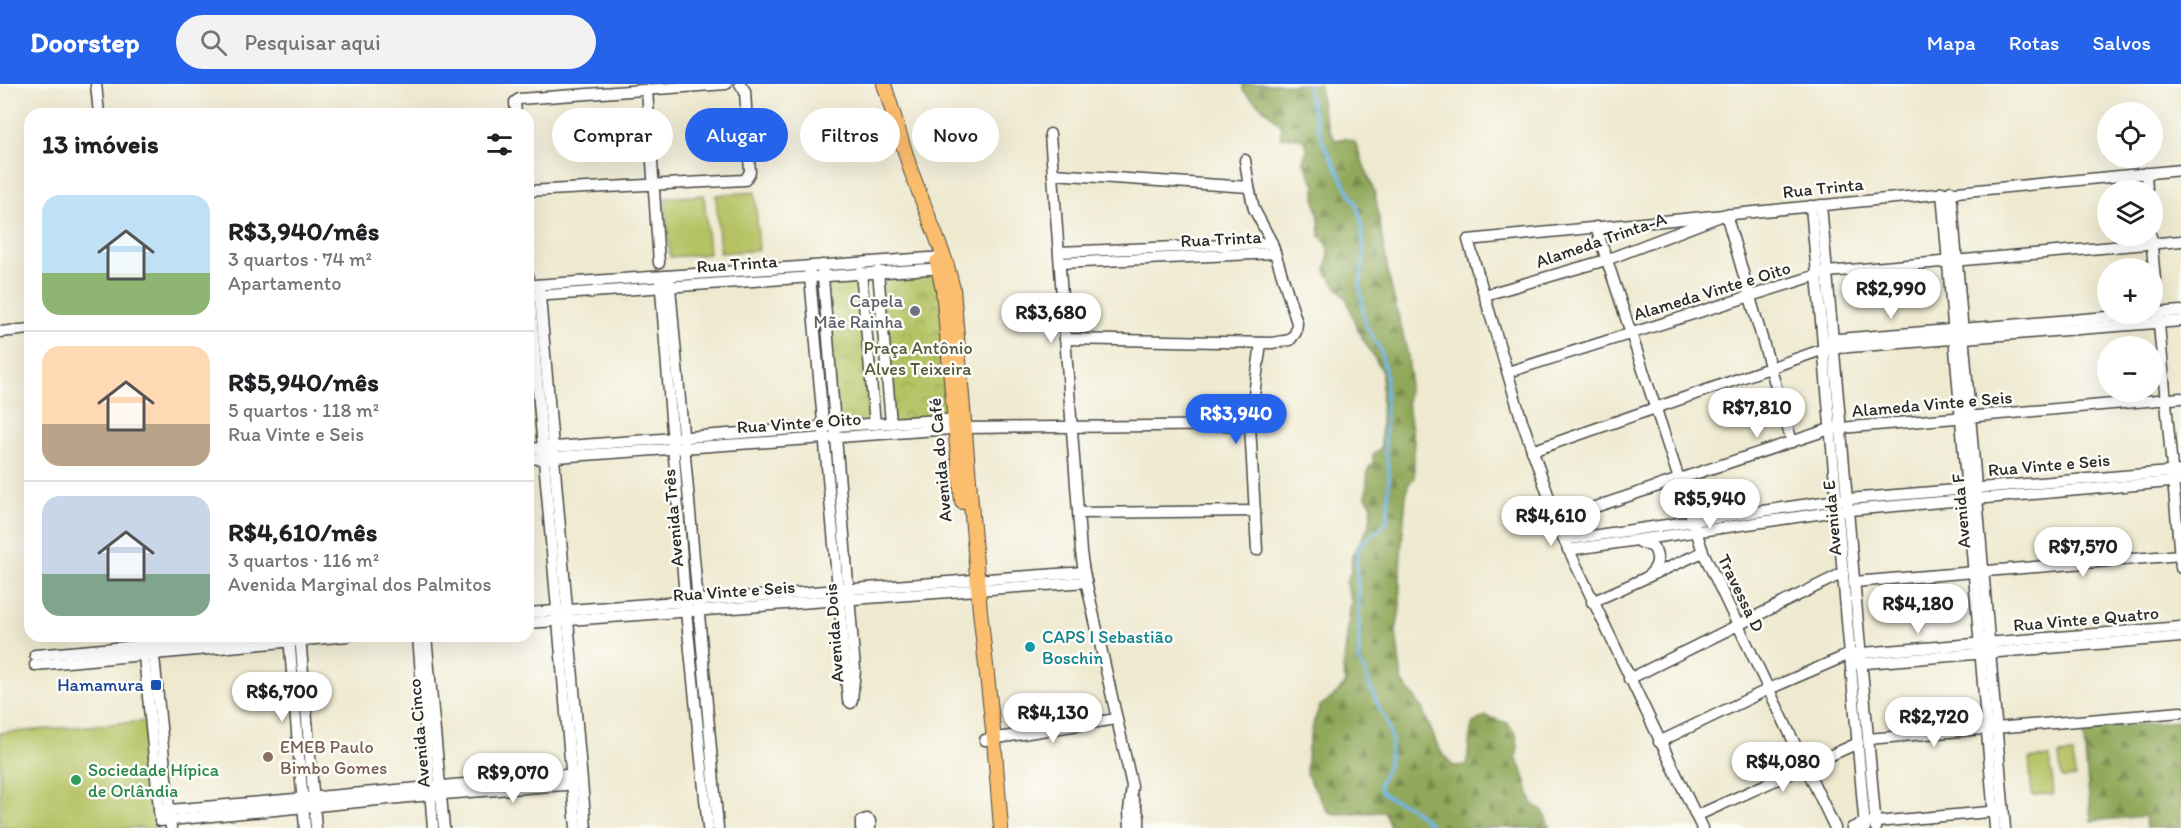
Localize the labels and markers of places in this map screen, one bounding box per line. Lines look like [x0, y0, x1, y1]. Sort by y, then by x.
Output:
pin: R$2,990 [1836, 269, 1946, 320]
place label: Capela Mãe Rainha [814, 290, 904, 333]
pin: R$3,680 [996, 293, 1106, 344]
marker: Capela Mãe Rainha [908, 304, 922, 318]
pin: R$7,810 [1702, 388, 1812, 439]
pin: R$3,940 [1181, 394, 1291, 445]
pin: R$5,940 [1655, 479, 1765, 530]
pin: R$4,610 [1496, 496, 1606, 547]
pin: R$7,570 [2028, 527, 2138, 578]
pin: R$4,180 [1863, 584, 1973, 635]
place label: CAPS I Sebastião Boschin [1042, 626, 1173, 669]
marker: CAPS I Sebastião Boschin [1023, 640, 1037, 654]
pin: R$6,700 [227, 672, 337, 723]
place label: Hamamura [57, 674, 145, 696]
marker: Hamamura [149, 678, 163, 692]
pin: R$4,130 [998, 693, 1108, 744]
pin: R$2,720 [1879, 697, 1989, 748]
place label: EMEB Paulo Bimbo Gomes [280, 736, 387, 779]
pin: R$4,080 [1728, 742, 1838, 793]
marker: EMEB Paulo Bimbo Gomes [261, 750, 275, 764]
pin: R$9,070 [458, 753, 568, 804]
place label: Sociedade Hípica de Orlândia [88, 759, 220, 802]
marker: Sociedade Hípica de Orlândia [69, 773, 83, 787]

